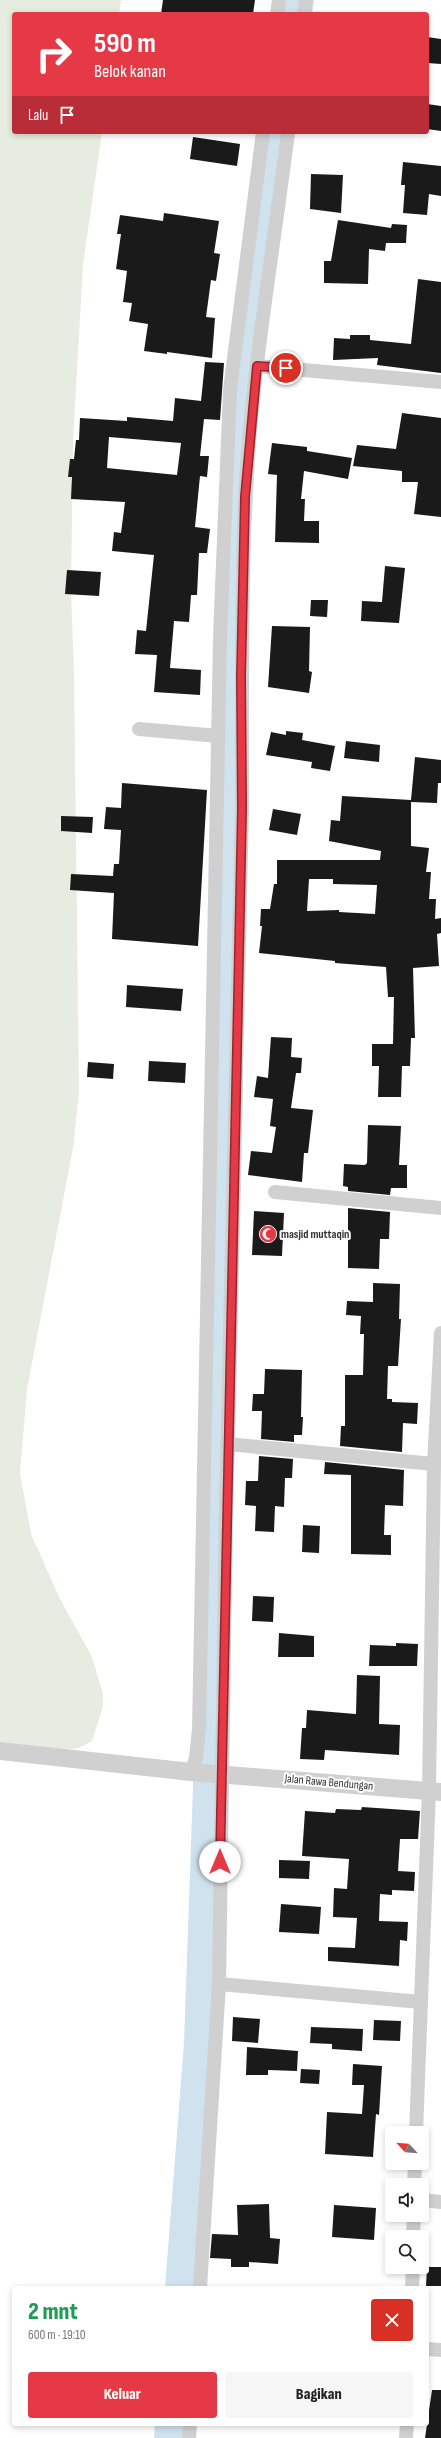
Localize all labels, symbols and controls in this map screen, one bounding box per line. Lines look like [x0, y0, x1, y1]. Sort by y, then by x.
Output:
text: 590 m [94, 27, 156, 60]
icon: right [28, 28, 80, 80]
text: Belok kanan [94, 61, 166, 82]
icon: arrive [56, 104, 78, 126]
text: Lalu [28, 106, 48, 125]
pin [269, 351, 303, 385]
icon: arrive [275, 357, 297, 379]
mosque icon: masjid muttaqin [258, 1224, 278, 1244]
place label: masjid muttaqin [281, 1227, 349, 1242]
street label: Jalan Rawa Bendungan [283, 1771, 374, 1794]
position arrow [199, 1841, 241, 1883]
north arrow [385, 2126, 429, 2170]
map controls [385, 2126, 429, 2274]
button: sound [385, 2178, 429, 2222]
button: search [385, 2230, 429, 2274]
text: 2 mnt [28, 2297, 78, 2326]
button: close [371, 2299, 413, 2341]
text: 600 m · 19:10 [28, 2327, 86, 2343]
button: Keluar [28, 2372, 217, 2418]
button: Bagikan [225, 2372, 413, 2418]

